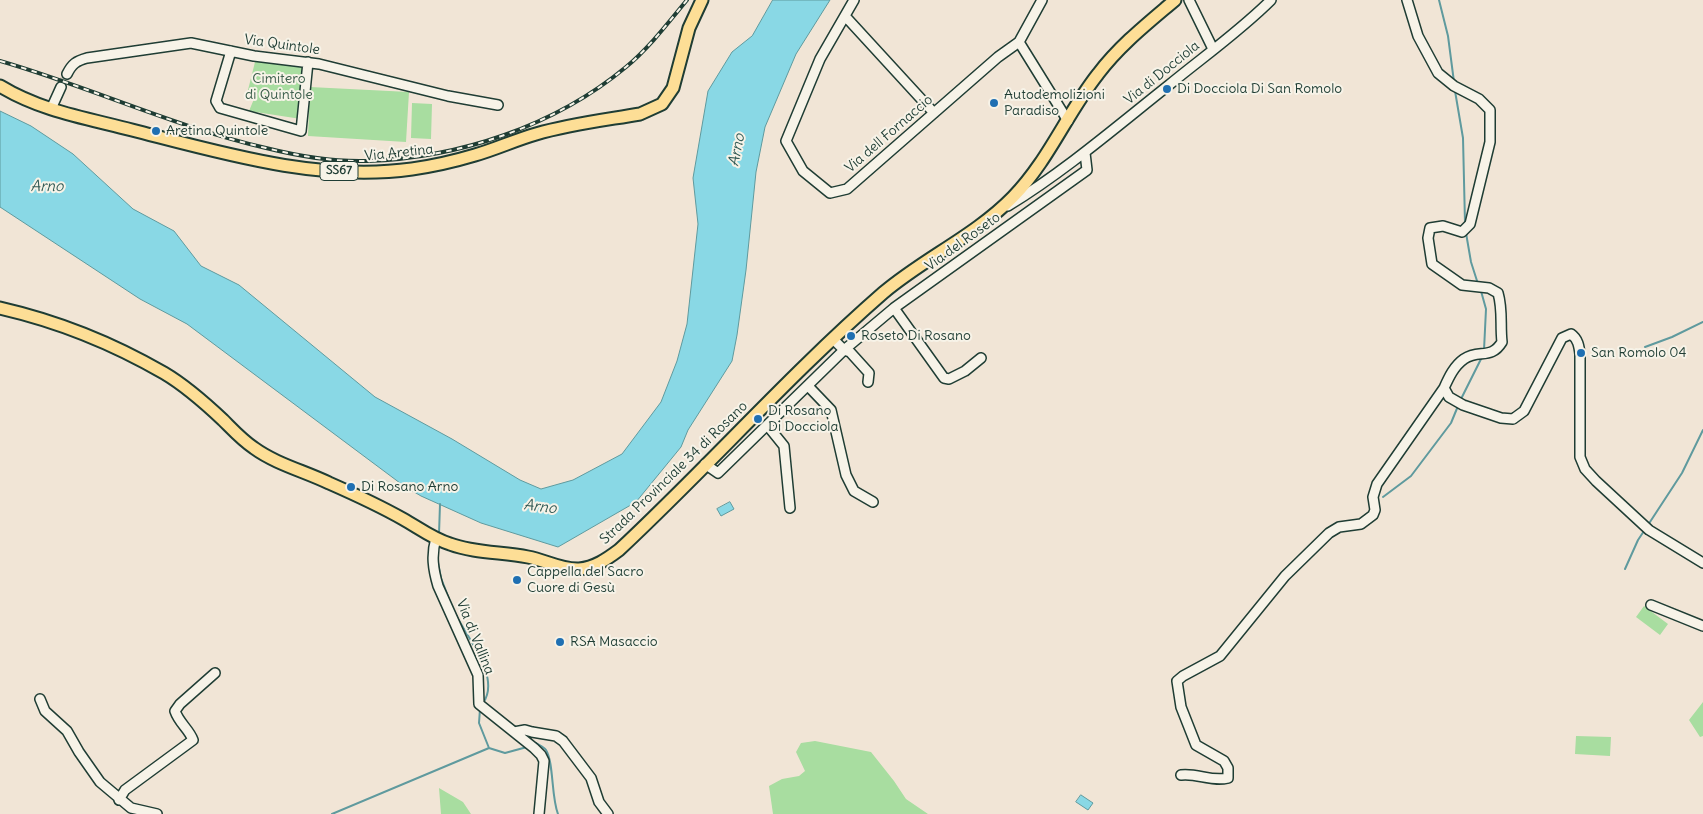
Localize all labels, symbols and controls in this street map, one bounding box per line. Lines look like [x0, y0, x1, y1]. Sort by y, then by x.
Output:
street label: Via Quintole [243, 31, 321, 59]
street label: Via di Docciola [1121, 38, 1203, 108]
park label: Cimitero di Quintole [245, 71, 313, 104]
place label: Di Docciola Di San Romolo [1177, 81, 1342, 97]
marker: Di Docciola Di San Romolo [1161, 83, 1173, 95]
place label: Autodemolizioni Paradiso [1004, 87, 1105, 120]
street label: Via dell Fornaccio [842, 91, 936, 177]
marker: Autodemolizioni Paradiso [988, 97, 1000, 109]
place label: Aretina Quintole [166, 123, 268, 139]
marker: Aretina Quintole [150, 125, 162, 137]
water label: Arno [725, 132, 749, 168]
street label: Via Aretina [364, 141, 434, 165]
road number: SS67 [320, 162, 358, 180]
water label: Arno [31, 178, 63, 196]
street label: Via del Roseto [922, 209, 1004, 275]
place label: Roseto Di Rosano [861, 328, 971, 344]
marker: Roseto Di Rosano [845, 330, 857, 342]
place label: San Romolo 04 [1591, 345, 1687, 361]
marker: San Romolo 04 [1575, 347, 1587, 359]
street label: Strada Provinciale 34 di Rosano [597, 398, 751, 548]
place label: Di Rosano Di Docciola [768, 403, 838, 436]
marker: Di Rosano Di Docciola [752, 413, 764, 425]
place label: Di Rosano Arno [361, 479, 458, 495]
marker: Di Rosano Arno [345, 481, 357, 493]
water label: Arno [523, 496, 557, 518]
place label: Cappella del Sacro Cuore di Gesù [527, 564, 644, 596]
marker: Cappella del Sacro Cuore di Gesù [511, 574, 523, 586]
street label: Via di Vallina [452, 597, 498, 677]
place label: RSA Masaccio [570, 634, 658, 650]
marker: RSA Masaccio [554, 636, 566, 648]

